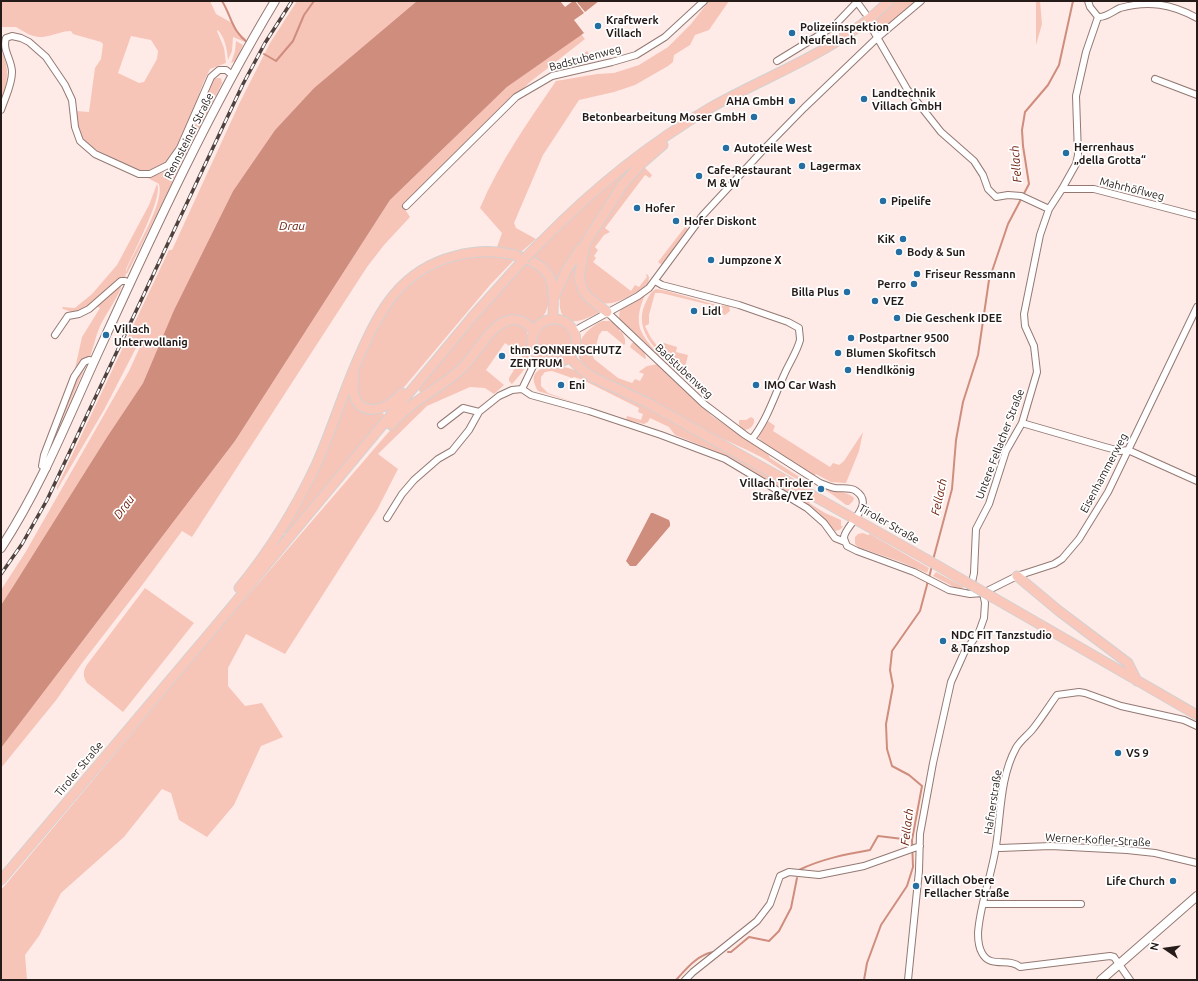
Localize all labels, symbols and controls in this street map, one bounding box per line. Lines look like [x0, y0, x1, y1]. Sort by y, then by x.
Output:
place label: Kraftwerk Villach [606, 13, 659, 39]
place label: Polizeiinspektion Neufellach [800, 20, 889, 46]
marker: Kraftwerk Villach [593, 21, 603, 31]
marker: Polizeiinspektion Neufellach [787, 28, 797, 38]
street label: Badstubenweg [547, 42, 623, 74]
place label: Landtechnik Villach GmbH [872, 86, 942, 112]
street label: Rennsteiner Straße [162, 91, 216, 181]
place label: AHA GmbH [726, 94, 784, 108]
marker: Landtechnik Villach GmbH [859, 94, 869, 104]
marker: AHA GmbH [787, 96, 797, 106]
place label: Betonbearbeitung Moser GmbH [582, 110, 746, 124]
marker: Betonbearbeitung Moser GmbH [749, 112, 759, 122]
place label: Herrenhaus „della Grotta“ [1074, 140, 1146, 166]
place label: Autoteile West [734, 141, 812, 155]
marker: Autoteile West [721, 143, 731, 153]
water label: Fellach [1007, 145, 1025, 183]
marker: Herrenhaus „della Grotta“ [1061, 148, 1071, 158]
place label: Lagermax [810, 159, 861, 173]
marker: Lagermax [797, 161, 807, 171]
place label: Cafe-Restaurant M & W [707, 163, 792, 189]
marker: Cafe-Restaurant M & W [694, 171, 704, 181]
street label: Mahrhöflweg [1098, 175, 1166, 203]
place label: Pipelife [891, 194, 931, 208]
marker: Pipelife [878, 196, 888, 206]
place label: Hofer [645, 201, 675, 215]
marker: Hofer [632, 203, 642, 213]
place label: Hofer Diskont [684, 214, 756, 228]
marker: Hofer Diskont [671, 216, 681, 226]
water label: Drau [279, 219, 305, 233]
place label: KiK [877, 232, 895, 246]
marker: KiK [898, 234, 908, 244]
place label: Body & Sun [907, 245, 965, 259]
marker: Body & Sun [894, 247, 904, 257]
place label: Jumpzone X [719, 253, 782, 267]
marker: Jumpzone X [706, 255, 716, 265]
place label: Friseur Ressmann [925, 267, 1016, 281]
marker: Friseur Ressmann [912, 269, 922, 279]
place label: Perro [877, 277, 906, 291]
marker: Perro [909, 279, 919, 289]
place label: Billa Plus [791, 285, 839, 299]
marker: Billa Plus [842, 287, 852, 297]
place label: VEZ [883, 294, 904, 308]
marker: VEZ [870, 296, 880, 306]
place label: Lidl [702, 304, 721, 318]
marker: Lidl [689, 306, 699, 316]
place label: Die Geschenk IDEE [905, 311, 1002, 325]
marker: Die Geschenk IDEE [892, 313, 902, 323]
place label: Villach Unterwollanig [114, 322, 188, 348]
marker: Villach Unterwollanig [101, 330, 111, 340]
place label: Postpartner 9500 [859, 331, 949, 345]
marker: Postpartner 9500 [846, 333, 856, 343]
street label: Badstubenweg [652, 341, 716, 401]
place label: thm SONNENSCHUTZ ZENTRUM [510, 343, 622, 369]
place label: Blumen Skofitsch [846, 346, 936, 360]
marker: Blumen Skofitsch [833, 348, 843, 358]
marker: thm SONNENSCHUTZ ZENTRUM [497, 351, 507, 361]
place label: Hendlkönig [856, 363, 915, 377]
marker: Hendlkönig [843, 365, 853, 375]
place label: Eni [569, 378, 585, 392]
place label: IMO Car Wash [764, 378, 836, 392]
marker: Eni [556, 380, 566, 390]
marker: IMO Car Wash [751, 380, 761, 390]
street label: Untere Fellacher Straße [973, 387, 1027, 501]
street label: Eisenhammerweg [1077, 431, 1131, 515]
place label: Villach Tiroler Straße/VEZ [739, 476, 813, 502]
water label: Fellach [928, 477, 950, 517]
marker: Villach Tiroler Straße/VEZ [816, 484, 826, 494]
water label: Drau [110, 492, 138, 522]
street label: Tiroler Straße [856, 501, 922, 547]
place label: NDC FIT Tanzstudio & Tanzshop [951, 628, 1052, 654]
marker: NDC FIT Tanzstudio & Tanzshop [938, 636, 948, 646]
street label: Tiroler Straße [52, 739, 106, 799]
place label: VS 9 [1126, 746, 1149, 760]
marker: VS 9 [1113, 748, 1123, 758]
street label: Hafnerstraße [981, 769, 1005, 835]
water label: Fellach [898, 808, 916, 846]
street label: Werner-Kofler-Straße [1045, 831, 1151, 849]
place label: Villach Obere Fellacher Straße [924, 873, 1009, 899]
place label: Life Church [1106, 874, 1165, 888]
marker: Life Church [1168, 876, 1178, 886]
marker: Villach Obere Fellacher Straße [911, 881, 921, 891]
north arrow [1146, 929, 1186, 969]
text: N [1148, 941, 1161, 952]

